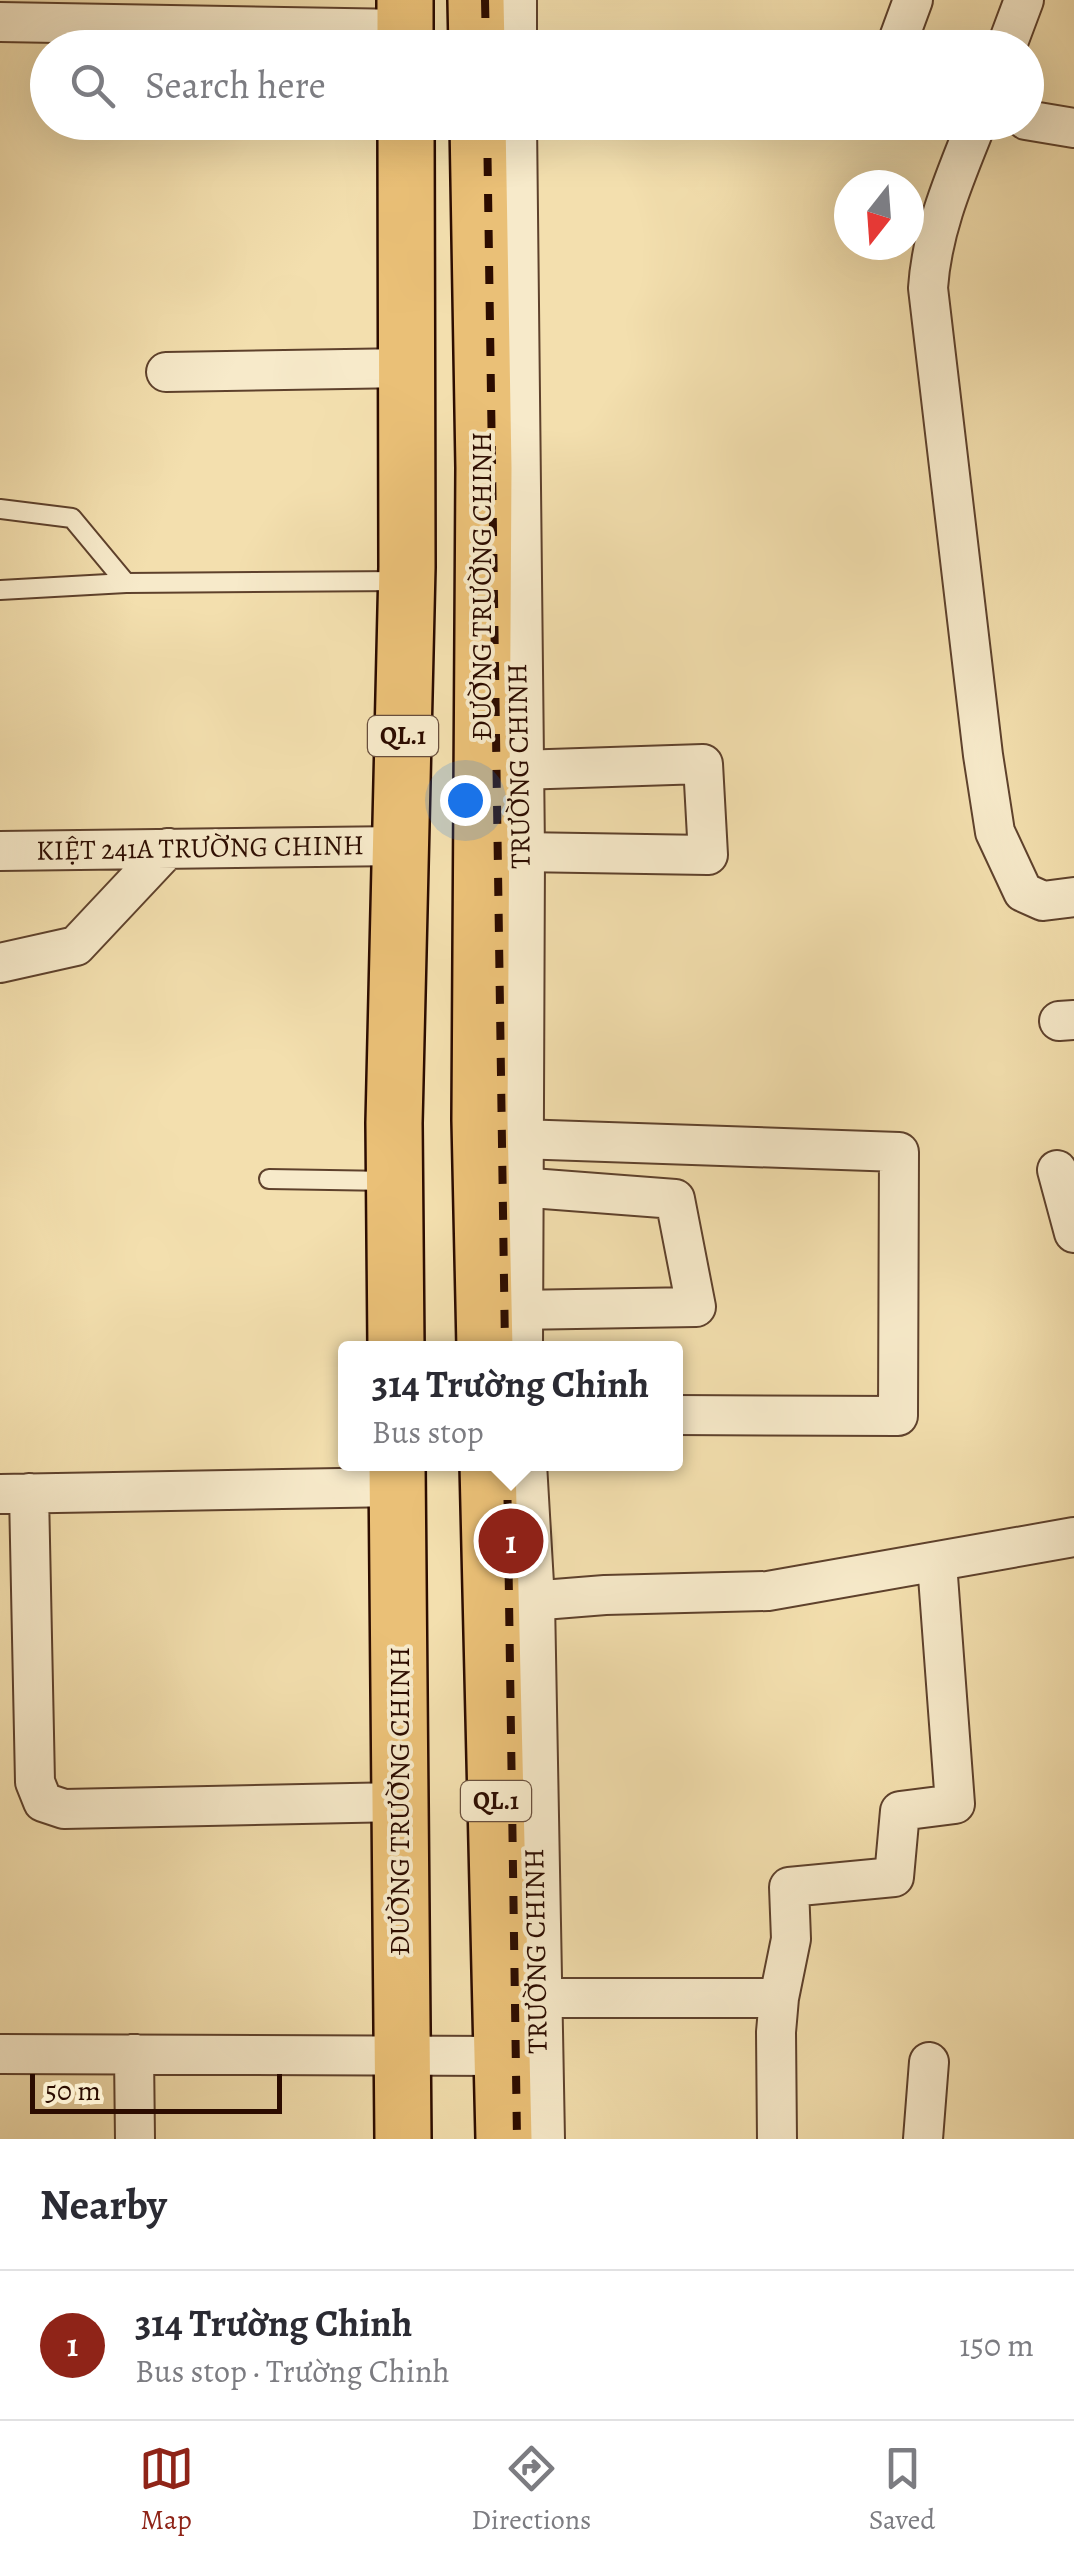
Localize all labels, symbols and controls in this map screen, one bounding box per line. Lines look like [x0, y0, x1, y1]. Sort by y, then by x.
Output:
search box [30, 30, 1044, 140]
icon: search [65, 58, 120, 113]
text: Search here [145, 59, 326, 111]
north arrow [834, 170, 924, 260]
street label: ĐƯỜNG TRƯỜNG CHINH [463, 432, 501, 740]
street label: TRƯỜNG CHINH [498, 663, 540, 869]
road number: QL.1 [368, 716, 438, 756]
your location [440, 775, 491, 826]
street label: KIỆT 241A TRƯỜNG CHINH [36, 826, 364, 870]
popup [338, 1341, 683, 1471]
text: 314 Trường Chinh [372, 1358, 649, 1410]
text: Bus stop [372, 1410, 484, 1454]
pin: 1 [478, 1504, 544, 1578]
street label: ĐƯỜNG TRƯỜNG CHINH [381, 1647, 419, 1955]
road number: QL.1 [461, 1781, 531, 1821]
street label: TRƯỜNG CHINH [515, 1848, 557, 2054]
scale bar [30, 2069, 282, 2114]
text: 50 m [45, 2072, 101, 2110]
text: Nearby [40, 2176, 167, 2233]
text: 314 Trường Chinh [135, 2297, 412, 2349]
text: 1 [67, 2323, 78, 2367]
text: 150 m [959, 2323, 1034, 2367]
text: Bus stop · Trường Chinh [135, 2349, 450, 2393]
tab: Map [139, 2441, 194, 2539]
tab: Directions [471, 2441, 591, 2539]
tab: Saved [869, 2441, 935, 2539]

